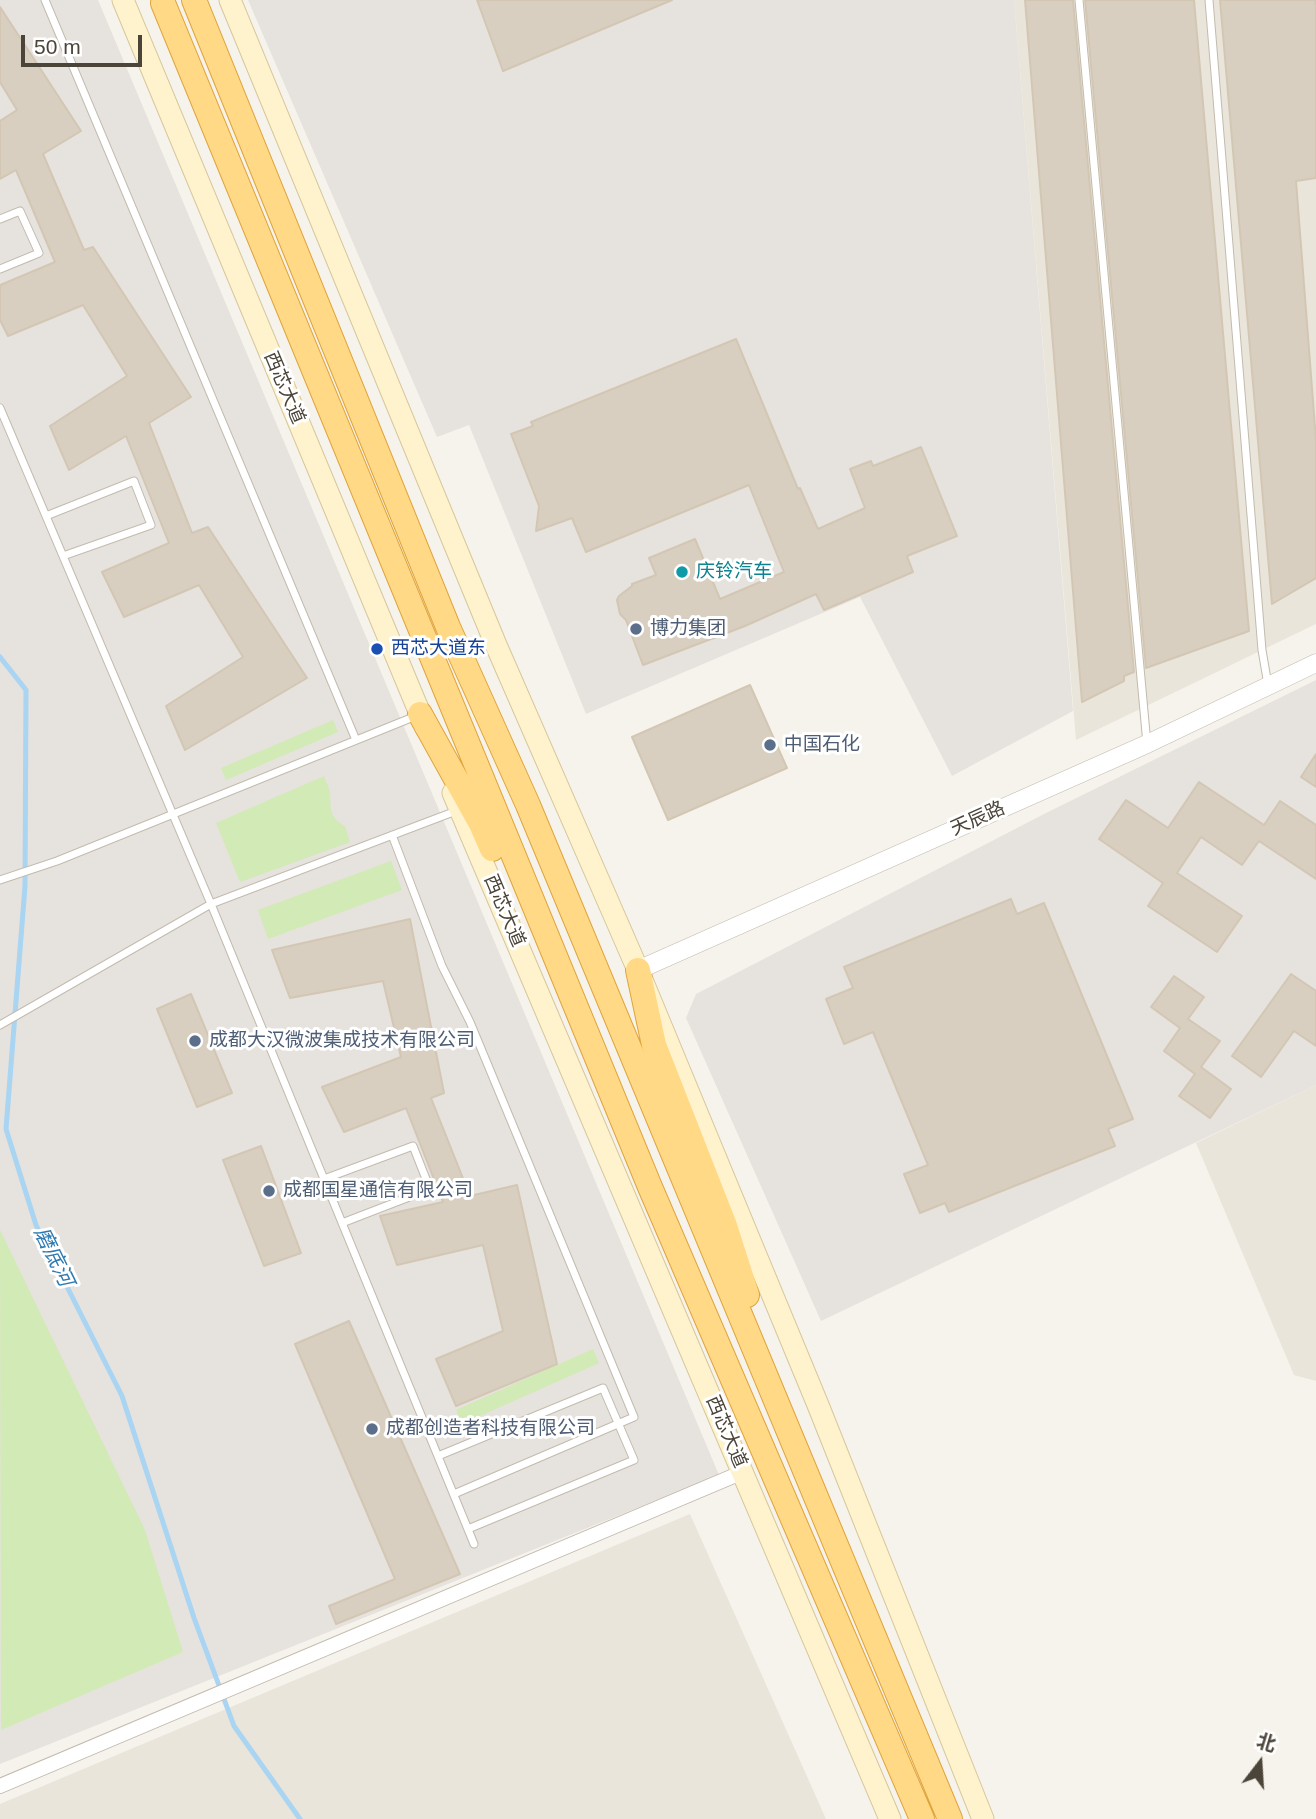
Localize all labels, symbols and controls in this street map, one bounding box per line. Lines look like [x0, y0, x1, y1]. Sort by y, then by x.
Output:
scale bar [24, 21, 145, 65]
text: 50 m [34, 35, 81, 58]
street label: 西芯大道 [259, 349, 309, 427]
place label: 庆铃汽车 [696, 561, 772, 583]
marker: 庆铃汽车 [674, 564, 690, 580]
place label: 博力集团 [650, 618, 726, 640]
marker: 博力集团 [628, 621, 644, 637]
place label: 西芯大道东 [391, 638, 486, 660]
marker: 西芯大道东 [369, 641, 385, 657]
place label: 中国石化 [784, 734, 860, 756]
marker: 中国石化 [762, 737, 778, 753]
street label: 天辰路 [947, 797, 1009, 841]
street label: 西芯大道 [479, 872, 529, 950]
place label: 成都大汉微波集成技术有限公司 [209, 1030, 475, 1052]
marker: 成都大汉微波集成技术有限公司 [187, 1033, 203, 1049]
place label: 成都国星通信有限公司 [283, 1180, 473, 1202]
marker: 成都国星通信有限公司 [261, 1183, 277, 1199]
water label: 磨底河 [28, 1223, 78, 1291]
street label: 西芯大道 [701, 1393, 751, 1471]
place label: 成都创造者科技有限公司 [386, 1418, 595, 1440]
marker: 成都创造者科技有限公司 [364, 1421, 380, 1437]
north arrow [1225, 1728, 1295, 1798]
text: 北 [1254, 1730, 1278, 1755]

